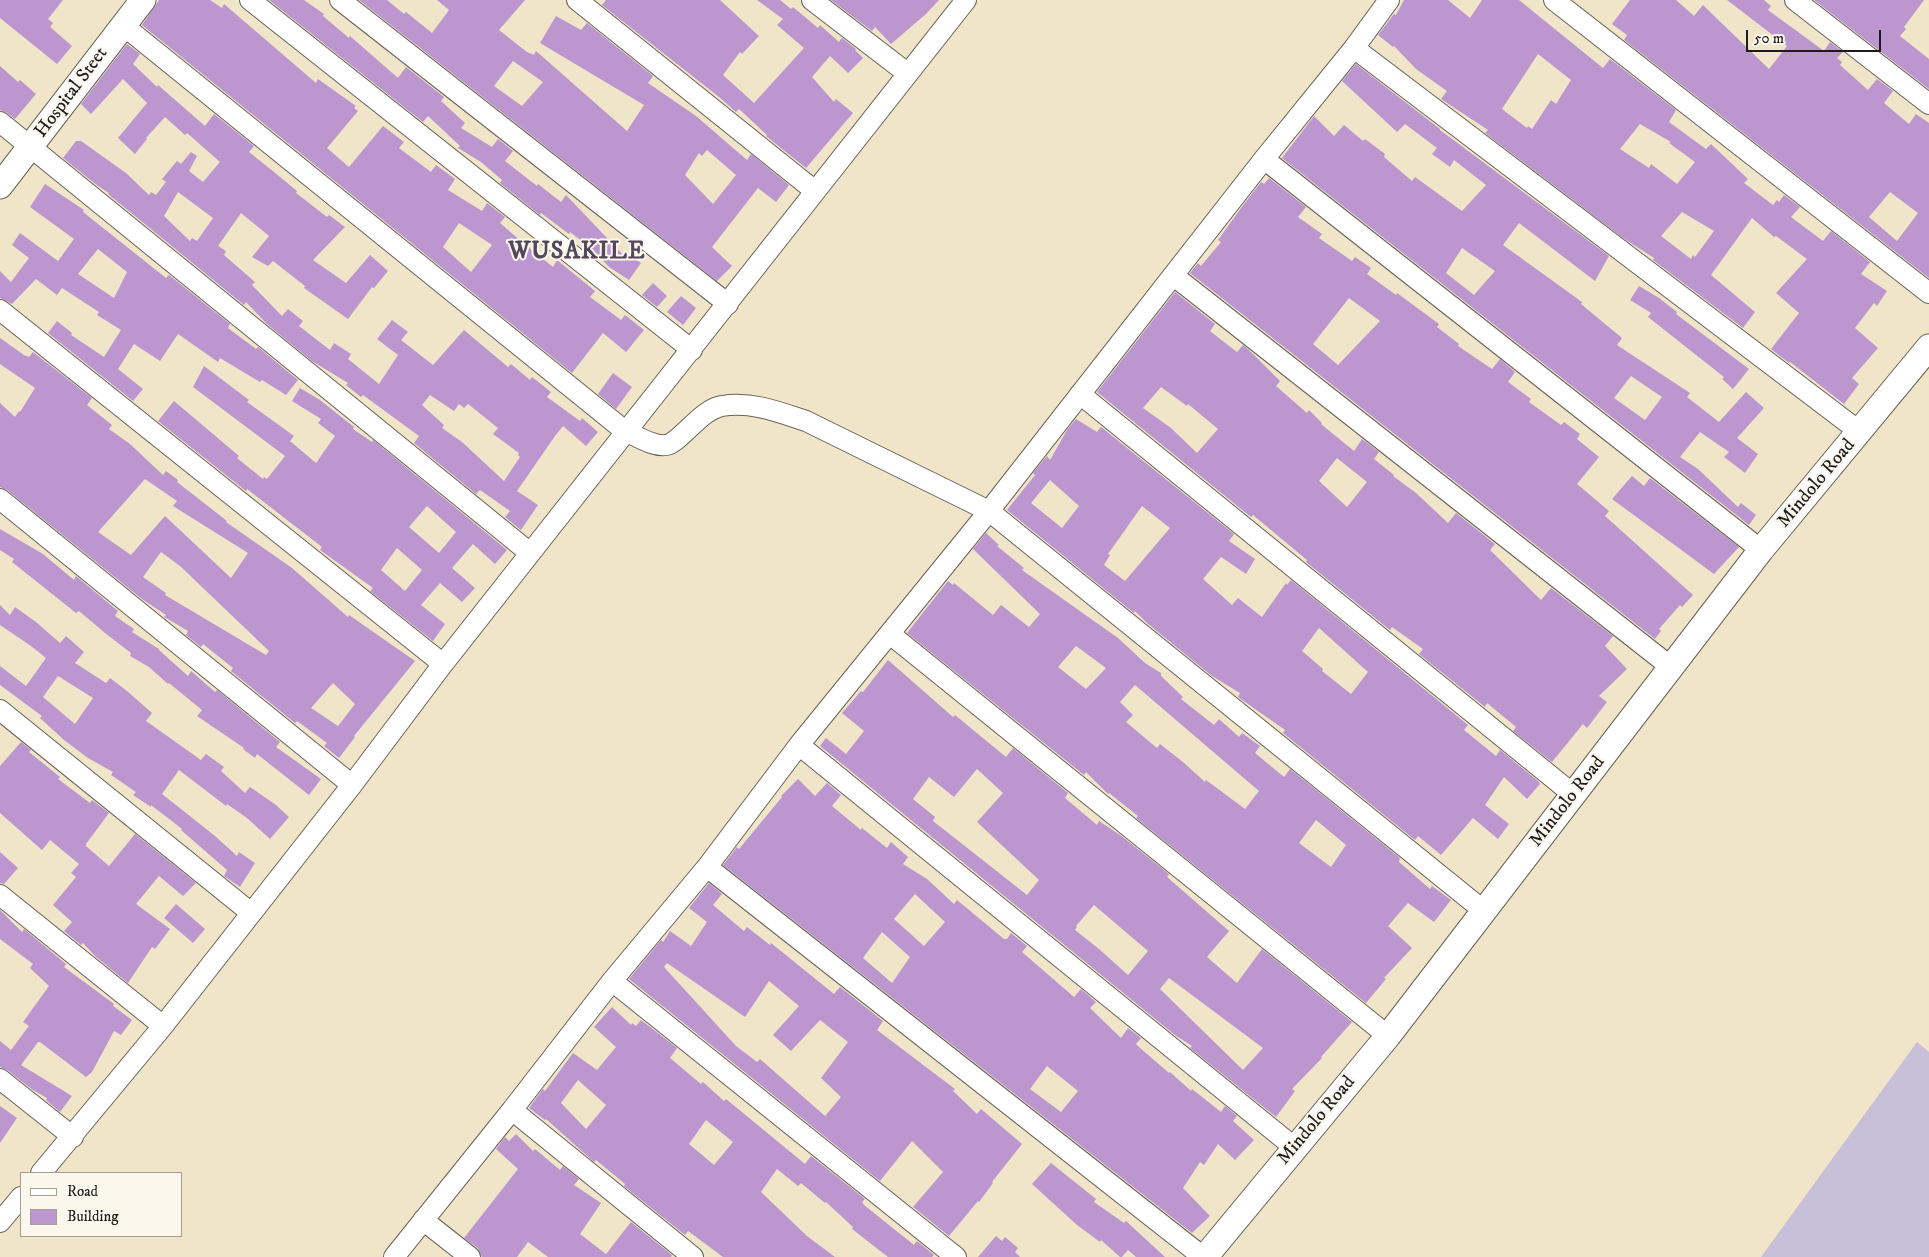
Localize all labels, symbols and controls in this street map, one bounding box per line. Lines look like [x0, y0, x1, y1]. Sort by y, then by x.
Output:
scale bar [1749, 20, 1884, 52]
text: 50 m [1754, 29, 1784, 48]
street label: Hospital Steet [31, 43, 113, 143]
district label: WUSAKILE [507, 239, 647, 267]
street label: Mindolo Road [1773, 435, 1861, 533]
street label: Mindolo Road [1525, 752, 1611, 852]
street label: Mindolo Road [1273, 1072, 1361, 1170]
legend [20, 1172, 182, 1237]
text: Road [67, 1182, 98, 1201]
text: Building [67, 1207, 119, 1226]

